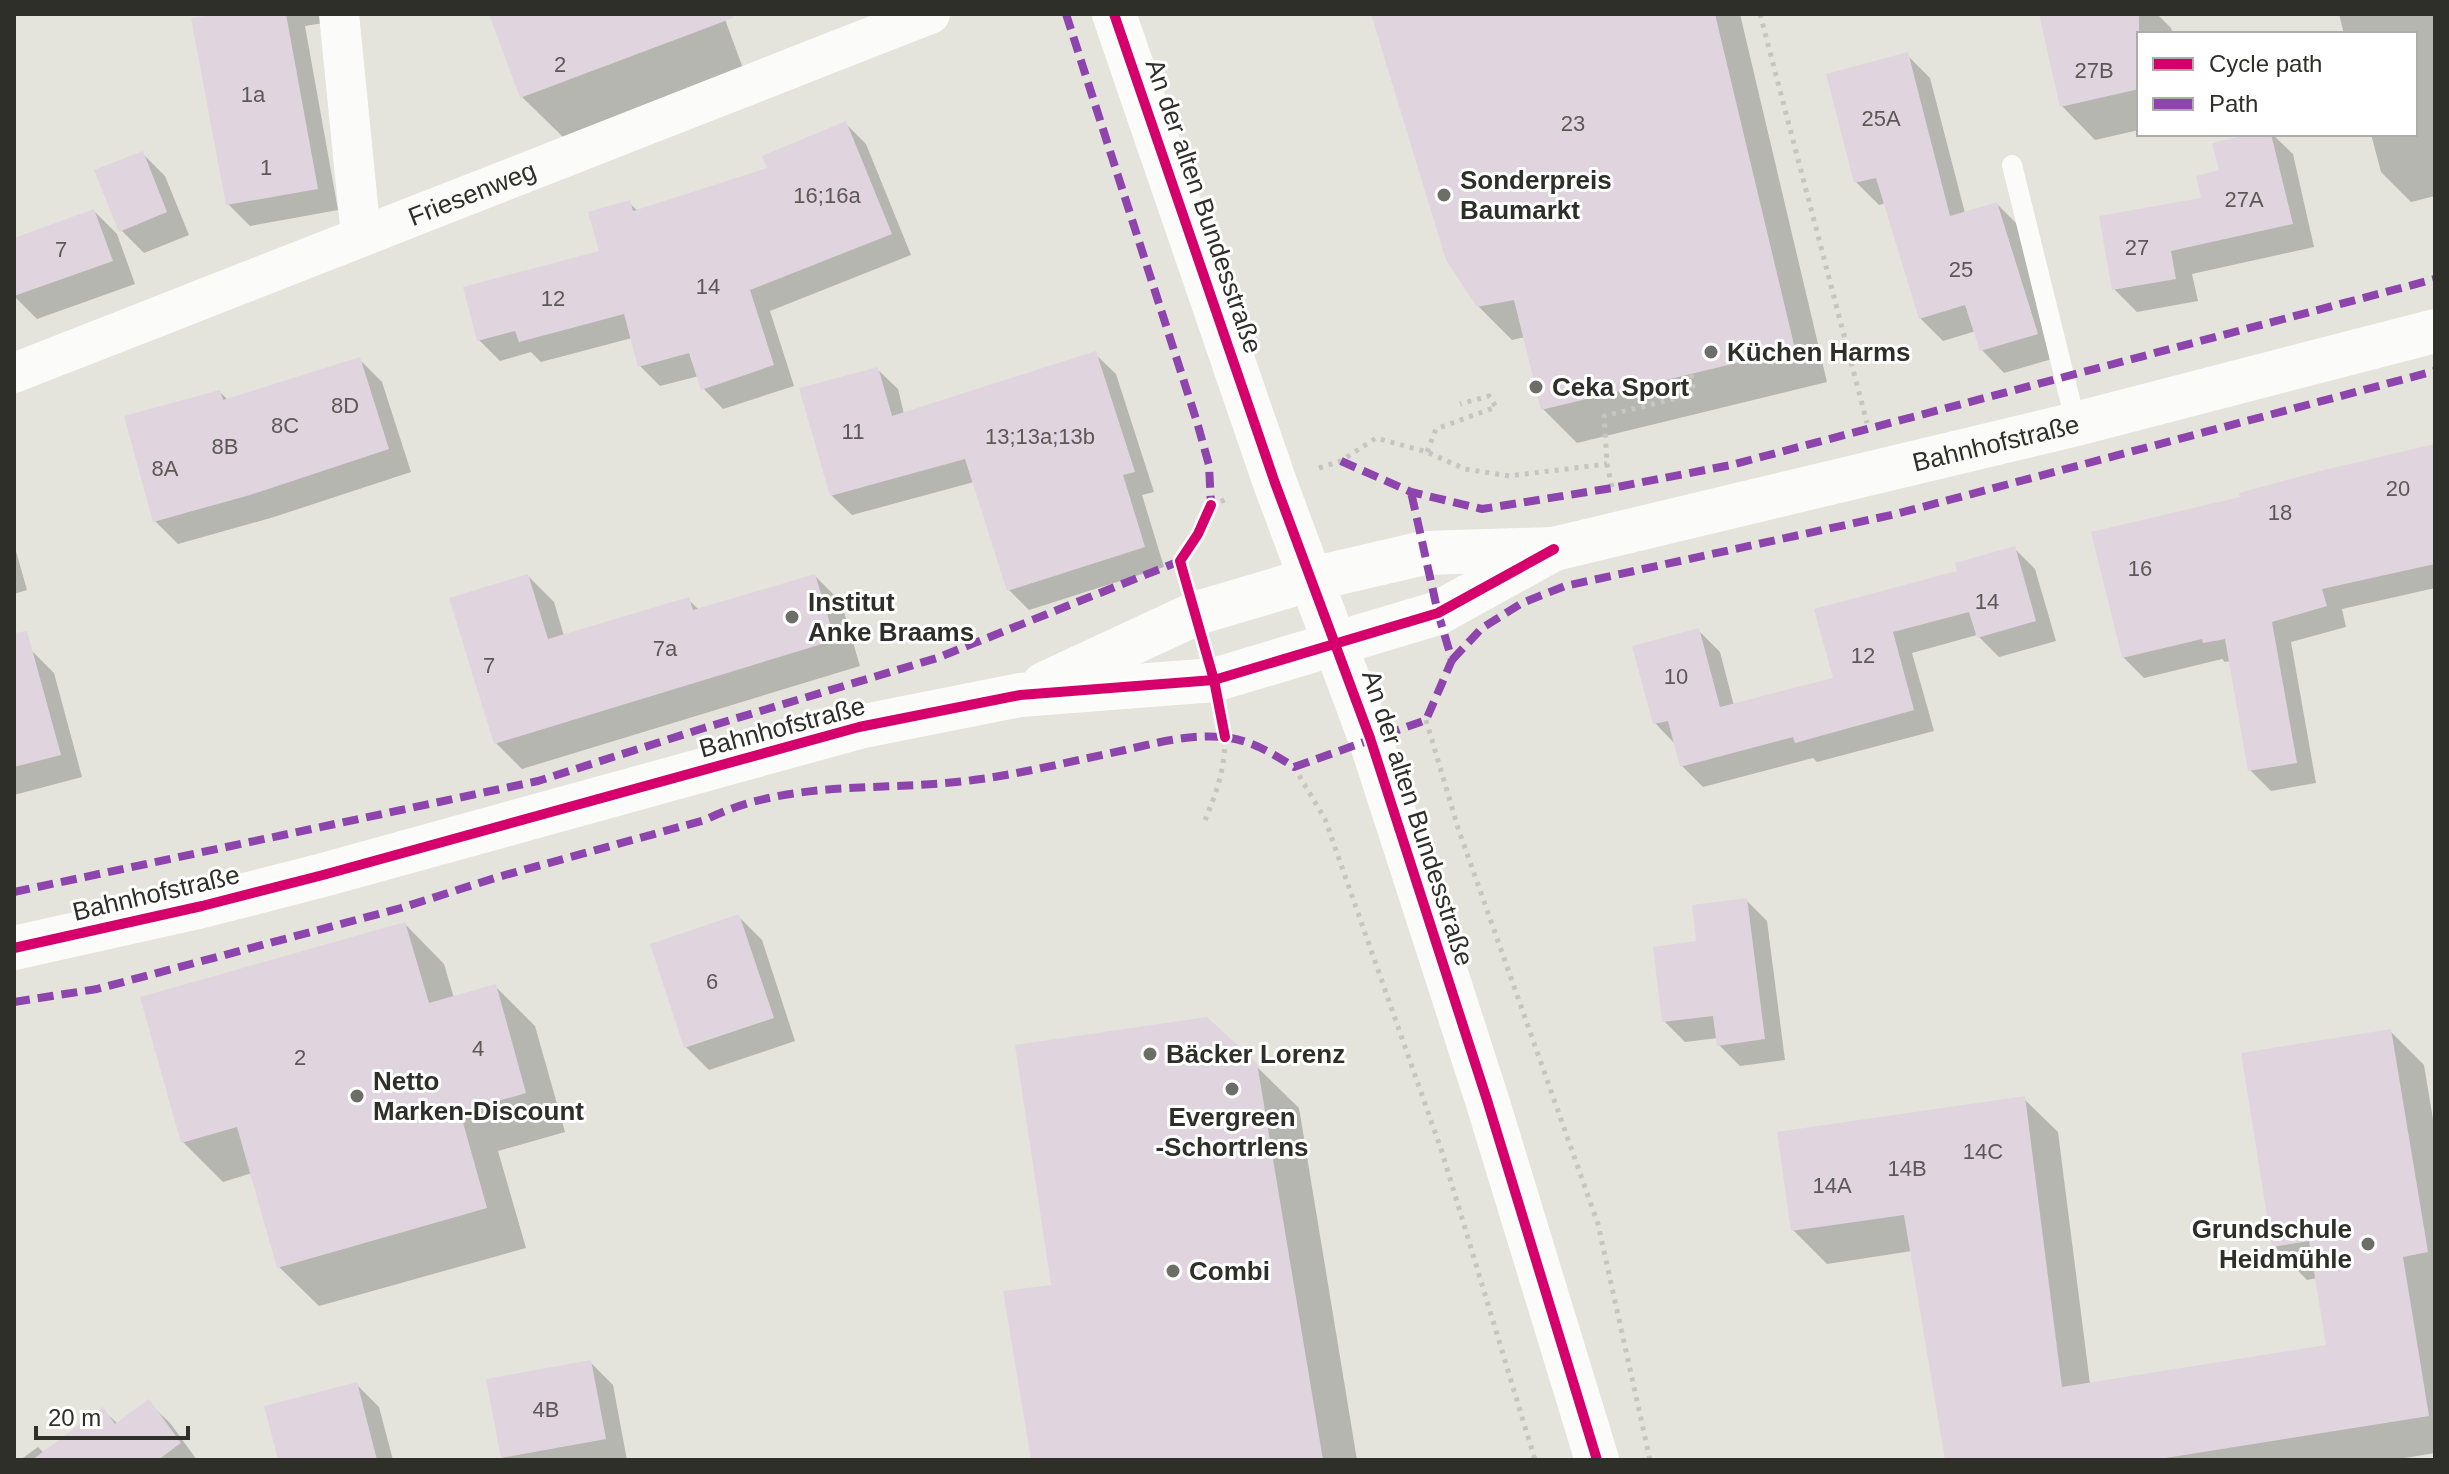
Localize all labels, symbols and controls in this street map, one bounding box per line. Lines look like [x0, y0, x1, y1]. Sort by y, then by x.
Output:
legend [2137, 32, 2417, 136]
text: Cycle path [2209, 50, 2322, 77]
house number: 2 [554, 52, 566, 77]
street label: An der alten Bundesstraße [1139, 55, 1269, 357]
house number: 27B [2074, 58, 2114, 83]
house number: 1a [241, 82, 266, 107]
text: Path [2209, 90, 2258, 117]
house number: 25A [1861, 106, 1901, 131]
house number: 23 [1561, 111, 1585, 136]
house number: 1 [260, 155, 272, 180]
street label: Friesenweg [404, 155, 540, 232]
place label: Sonderpreis Baumarkt [1460, 165, 1612, 225]
house number: 16;16a [793, 183, 861, 208]
marker: Sonderpreis Baumarkt [1435, 186, 1453, 204]
house number: 27A [2224, 187, 2264, 212]
house number: 27 [2125, 235, 2149, 260]
house number: 7 [55, 237, 67, 262]
house number: 25 [1949, 257, 1973, 282]
house number: 14 [696, 274, 720, 299]
house number: 12 [541, 286, 565, 311]
place label: Küchen Harms [1727, 337, 1911, 367]
marker: Küchen Harms [1702, 343, 1720, 361]
place label: Ceka Sport [1552, 372, 1690, 402]
marker: Ceka Sport [1527, 378, 1545, 396]
house number: 8D [331, 393, 359, 418]
street label: Bahnhofstraße [1909, 409, 2082, 478]
house number: 8C [271, 413, 299, 438]
house number: 11 [842, 419, 864, 444]
house number: 13;13a;13b [985, 424, 1095, 449]
house number: 8B [212, 434, 238, 459]
house number: 8A [152, 456, 179, 481]
house number: 20 [2386, 476, 2410, 501]
house number: 18 [2268, 500, 2292, 525]
house number: 16 [2128, 556, 2152, 581]
place label: Institut Anke Braams [808, 587, 974, 647]
house number: 14 [1975, 589, 1999, 614]
marker: Institut Anke Braams [783, 608, 801, 626]
house number: 7a [653, 636, 678, 661]
house number: 12 [1851, 643, 1875, 668]
house number: 7 [483, 653, 495, 678]
house number: 10 [1664, 664, 1688, 689]
street label: An der alten Bundesstraße [1356, 666, 1480, 970]
street label: Bahnhofstraße [696, 690, 868, 764]
street label: Bahnhofstraße [70, 859, 242, 927]
house number: 6 [706, 969, 718, 994]
house number: 4 [472, 1036, 484, 1061]
place label: Bäcker Lorenz [1166, 1039, 1345, 1069]
house number: 2 [294, 1045, 306, 1070]
marker: Bäcker Lorenz [1141, 1045, 1159, 1063]
place label: Netto Marken-Discount [373, 1066, 584, 1126]
marker: Evergreen -Schortrlens [1223, 1080, 1241, 1098]
marker: Netto Marken-Discount [348, 1087, 366, 1105]
place label: Evergreen -Schortrlens [1155, 1102, 1309, 1162]
house number: 14C [1963, 1139, 2003, 1164]
house number: 14B [1887, 1156, 1927, 1181]
house number: 14A [1812, 1173, 1852, 1198]
place label: Grundschule Heidmühle [2192, 1214, 2352, 1274]
marker: Grundschule Heidmühle [2359, 1235, 2377, 1253]
place label: Combi [1189, 1256, 1270, 1286]
marker: Combi [1164, 1262, 1182, 1280]
scale bar [36, 1390, 188, 1440]
house number: 4B [533, 1397, 559, 1422]
text: 20 m [48, 1404, 101, 1431]

